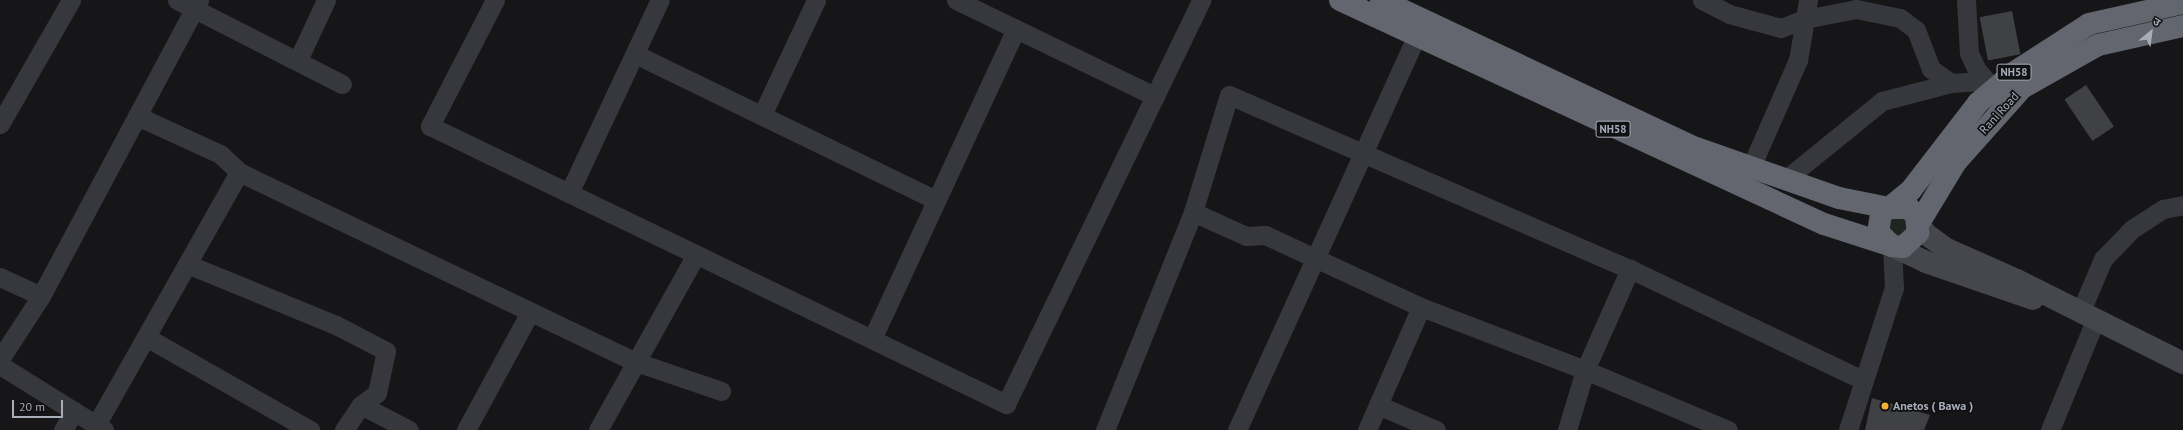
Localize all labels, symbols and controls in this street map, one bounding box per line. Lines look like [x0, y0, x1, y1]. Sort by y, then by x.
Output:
north arrow [2131, 12, 2171, 52]
text: उ [2151, 14, 2163, 29]
road number: NH58 [1996, 63, 2032, 81]
street label: Rani Road [1976, 89, 2022, 137]
road number: NH58 [1595, 120, 1631, 138]
scale bar [14, 392, 65, 418]
text: 20 m [19, 399, 45, 414]
place label: Anetos ( Bawa ) [1893, 399, 1973, 413]
marker: Anetos ( Bawa ) [1880, 401, 1890, 411]

